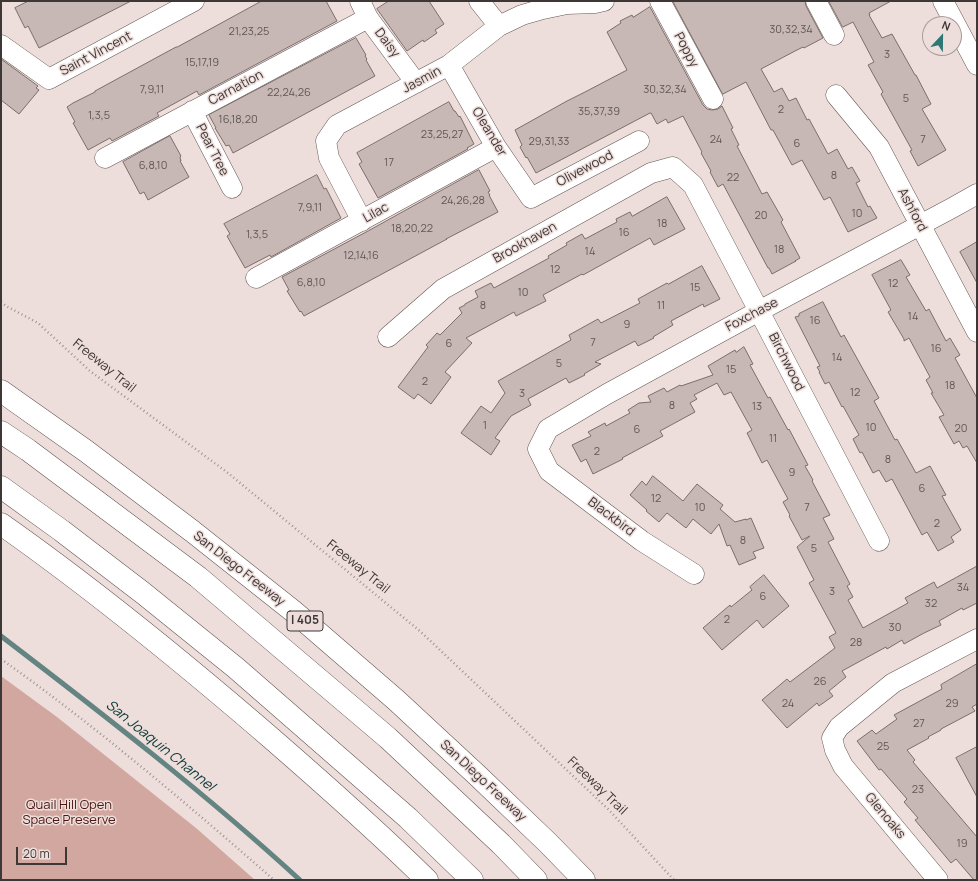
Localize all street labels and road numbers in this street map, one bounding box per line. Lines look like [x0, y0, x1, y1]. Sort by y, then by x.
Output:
street label: Daisy [371, 25, 403, 61]
street label: Saint Vincent [57, 28, 135, 80]
street label: Poppy [670, 30, 702, 70]
street label: Jasmin [400, 63, 444, 97]
street label: Carnation [206, 67, 266, 109]
street label: Oleander [468, 104, 510, 160]
street label: Pear Tree [192, 121, 232, 179]
street label: Olivewood [554, 148, 616, 190]
street label: Ashford [894, 186, 930, 234]
street label: Lilac [360, 200, 392, 226]
street label: Brookhaven [490, 219, 560, 267]
street label: Foxchase [723, 295, 781, 335]
street label: Birchwood [765, 330, 807, 394]
street label: Freeway Trail [69, 336, 139, 396]
street label: Blackbird [584, 494, 638, 540]
street label: San Diego Freeway [190, 528, 288, 610]
street label: Freeway Trail [323, 537, 393, 597]
road number: I 405 [287, 611, 323, 631]
street label: San Diego Freeway [437, 737, 529, 825]
street label: Freeway Trail [564, 754, 630, 818]
street label: Glenoaks [861, 790, 909, 842]

